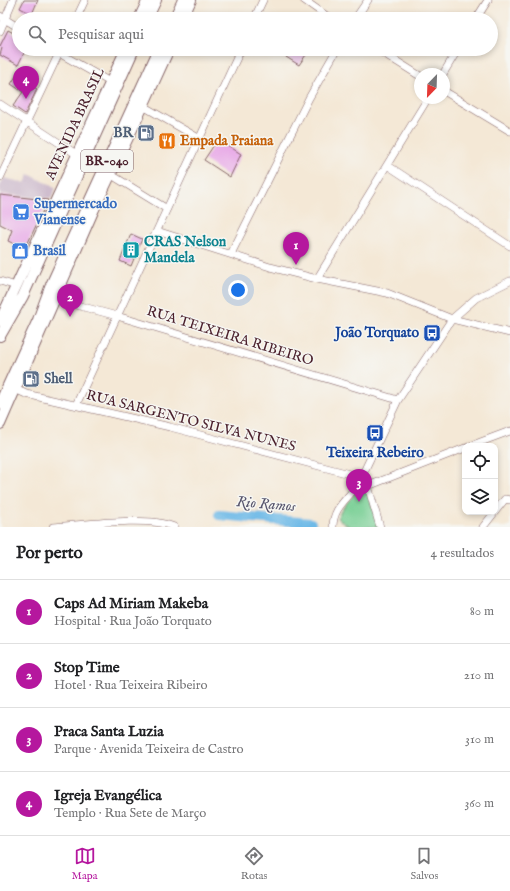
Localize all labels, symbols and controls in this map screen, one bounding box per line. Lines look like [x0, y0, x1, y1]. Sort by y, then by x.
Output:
search box [12, 12, 498, 56]
icon: search [26, 23, 48, 45]
text: Pesquisar aqui [58, 25, 144, 44]
street label: AVENIDA BRASIL [41, 65, 109, 184]
pin: 4 [13, 66, 39, 99]
north arrow [414, 68, 450, 104]
fuel station icon: BR [136, 123, 156, 143]
place label: BR [113, 124, 134, 142]
restaurant icon: Empada Praiana [157, 131, 177, 151]
place label: Empada Praiana [180, 132, 274, 150]
road number: BR-040 [81, 150, 133, 172]
place label: Supermercado Vianense [33, 195, 117, 229]
supermarket icon: Supermercado Vianense [11, 202, 31, 222]
pin: 1 [283, 232, 309, 265]
place label: CRAS Nelson Mandela [144, 233, 227, 267]
building icon: CRAS Nelson Mandela [121, 240, 141, 260]
shop icon: Brasil [10, 241, 30, 261]
place label: Brasil [33, 242, 67, 260]
your location [228, 280, 248, 300]
pin: 2 [57, 284, 83, 317]
street label: RUA TEIXEIRA RIBEIRO [144, 302, 316, 370]
bus stop icon: João Torquato [422, 323, 442, 343]
place label: João Torquato [333, 324, 419, 342]
fuel station icon: Shell [21, 369, 41, 389]
place label: Shell [44, 370, 74, 388]
street label: RUA SARGENTO SILVA NUNES [84, 386, 298, 456]
bus stop icon: Teixeira Rebeiro [365, 423, 385, 443]
map controls [462, 443, 498, 515]
button: locate [462, 443, 498, 479]
place label: Teixeira Rebeiro [325, 444, 424, 462]
pin: 3 [346, 469, 372, 502]
button: layers [462, 479, 498, 515]
water label: Rio Ramos [236, 492, 297, 516]
text: Por perto [16, 543, 83, 564]
text: 4 resultados [431, 545, 494, 562]
text: Caps Ad Miriam Makeba [54, 594, 208, 613]
text: 1 [27, 603, 31, 620]
text: 80 m [470, 603, 494, 620]
text: Hospital · Rua João Torquato [54, 613, 212, 630]
text: Stop Time [54, 658, 120, 677]
text: 2 [26, 667, 32, 684]
text: 210 m [464, 667, 494, 684]
text: Hotel · Rua Teixeira Ribeiro [54, 677, 208, 694]
text: Praca Santa Luzia [54, 722, 164, 741]
text: 3 [27, 731, 31, 748]
text: 310 m [465, 731, 494, 748]
text: Parque · Avenida Teixeira de Castro [54, 741, 244, 758]
text: Igreja Evangélica [54, 786, 162, 805]
text: 4 [26, 795, 32, 812]
text: 360 m [464, 795, 494, 812]
text: Templo · Rua Sete de Março [54, 805, 206, 822]
tab: Mapa [72, 845, 97, 883]
tab: Rotas [241, 845, 267, 883]
tab: Salvos [411, 845, 438, 883]

